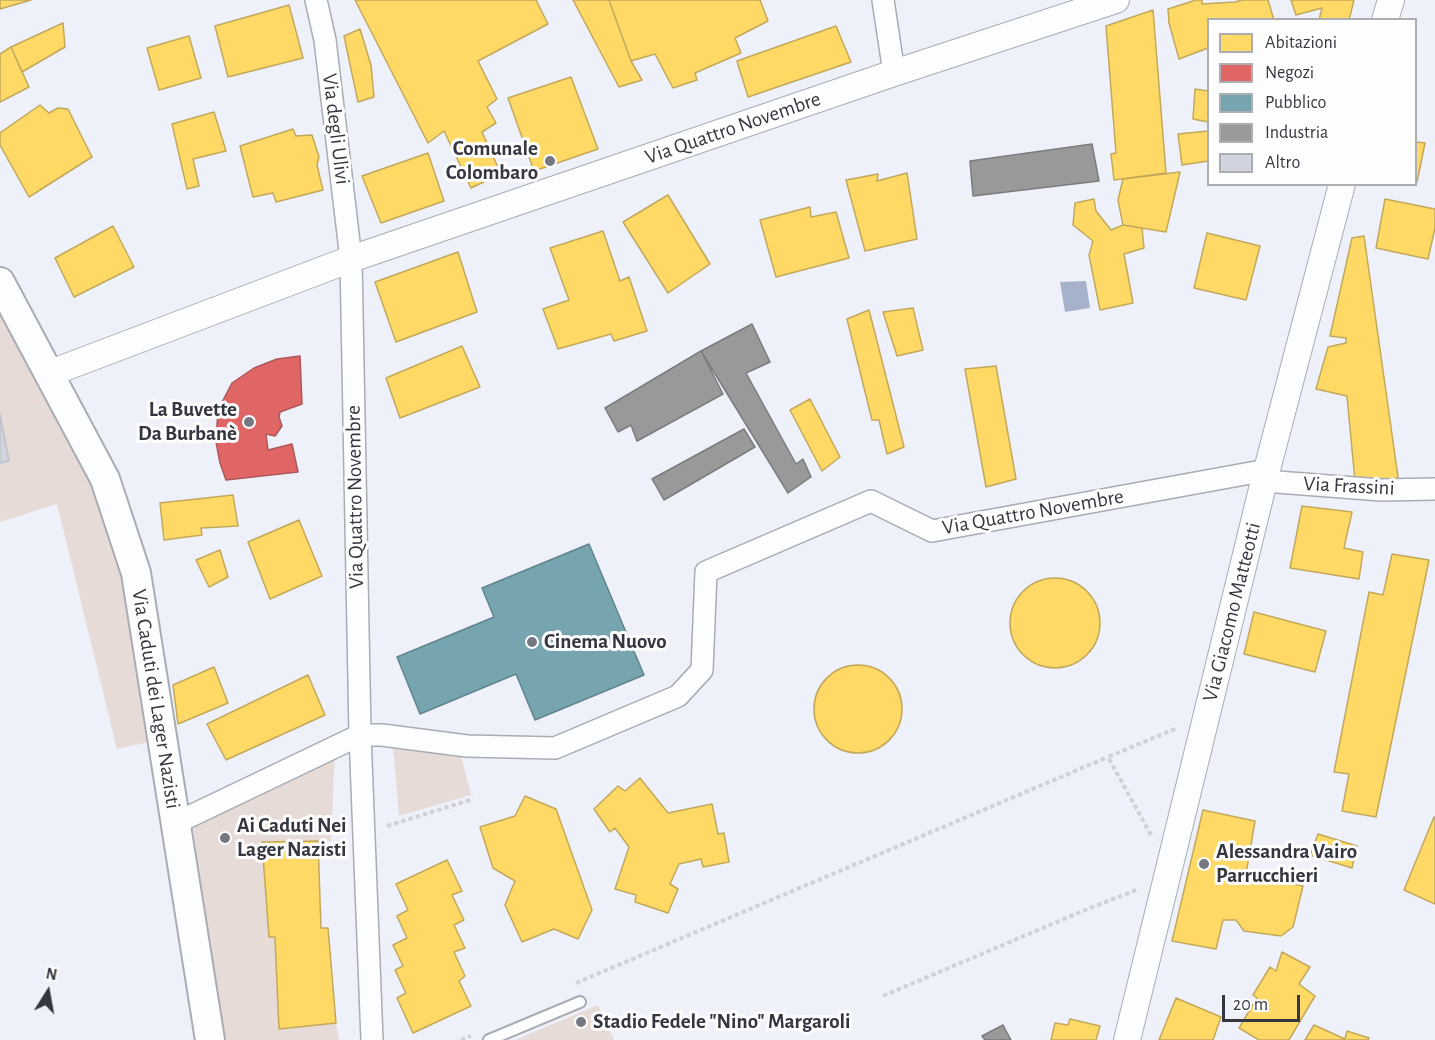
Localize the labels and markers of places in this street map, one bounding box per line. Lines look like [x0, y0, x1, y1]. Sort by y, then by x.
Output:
place label: Comunale Colombaro [446, 136, 538, 186]
marker: Comunale Colombaro [543, 154, 557, 168]
place label: La Buvette Da Burbanè [138, 397, 237, 447]
marker: La Buvette Da Burbanè [242, 415, 256, 429]
place label: Cinema Nuovo [544, 629, 667, 655]
marker: Cinema Nuovo [525, 635, 539, 649]
place label: Ai Caduti Nei Lager Nazisti [237, 813, 347, 863]
marker: Ai Caduti Nei Lager Nazisti [218, 831, 232, 845]
place label: Alessandra Vairo Parrucchieri [1216, 839, 1357, 889]
marker: Alessandra Vairo Parrucchieri [1197, 857, 1211, 871]
place label: Stadio Fedele "Nino" Margaroli [593, 1009, 851, 1035]
marker: Stadio Fedele "Nino" Margaroli [574, 1015, 588, 1029]

